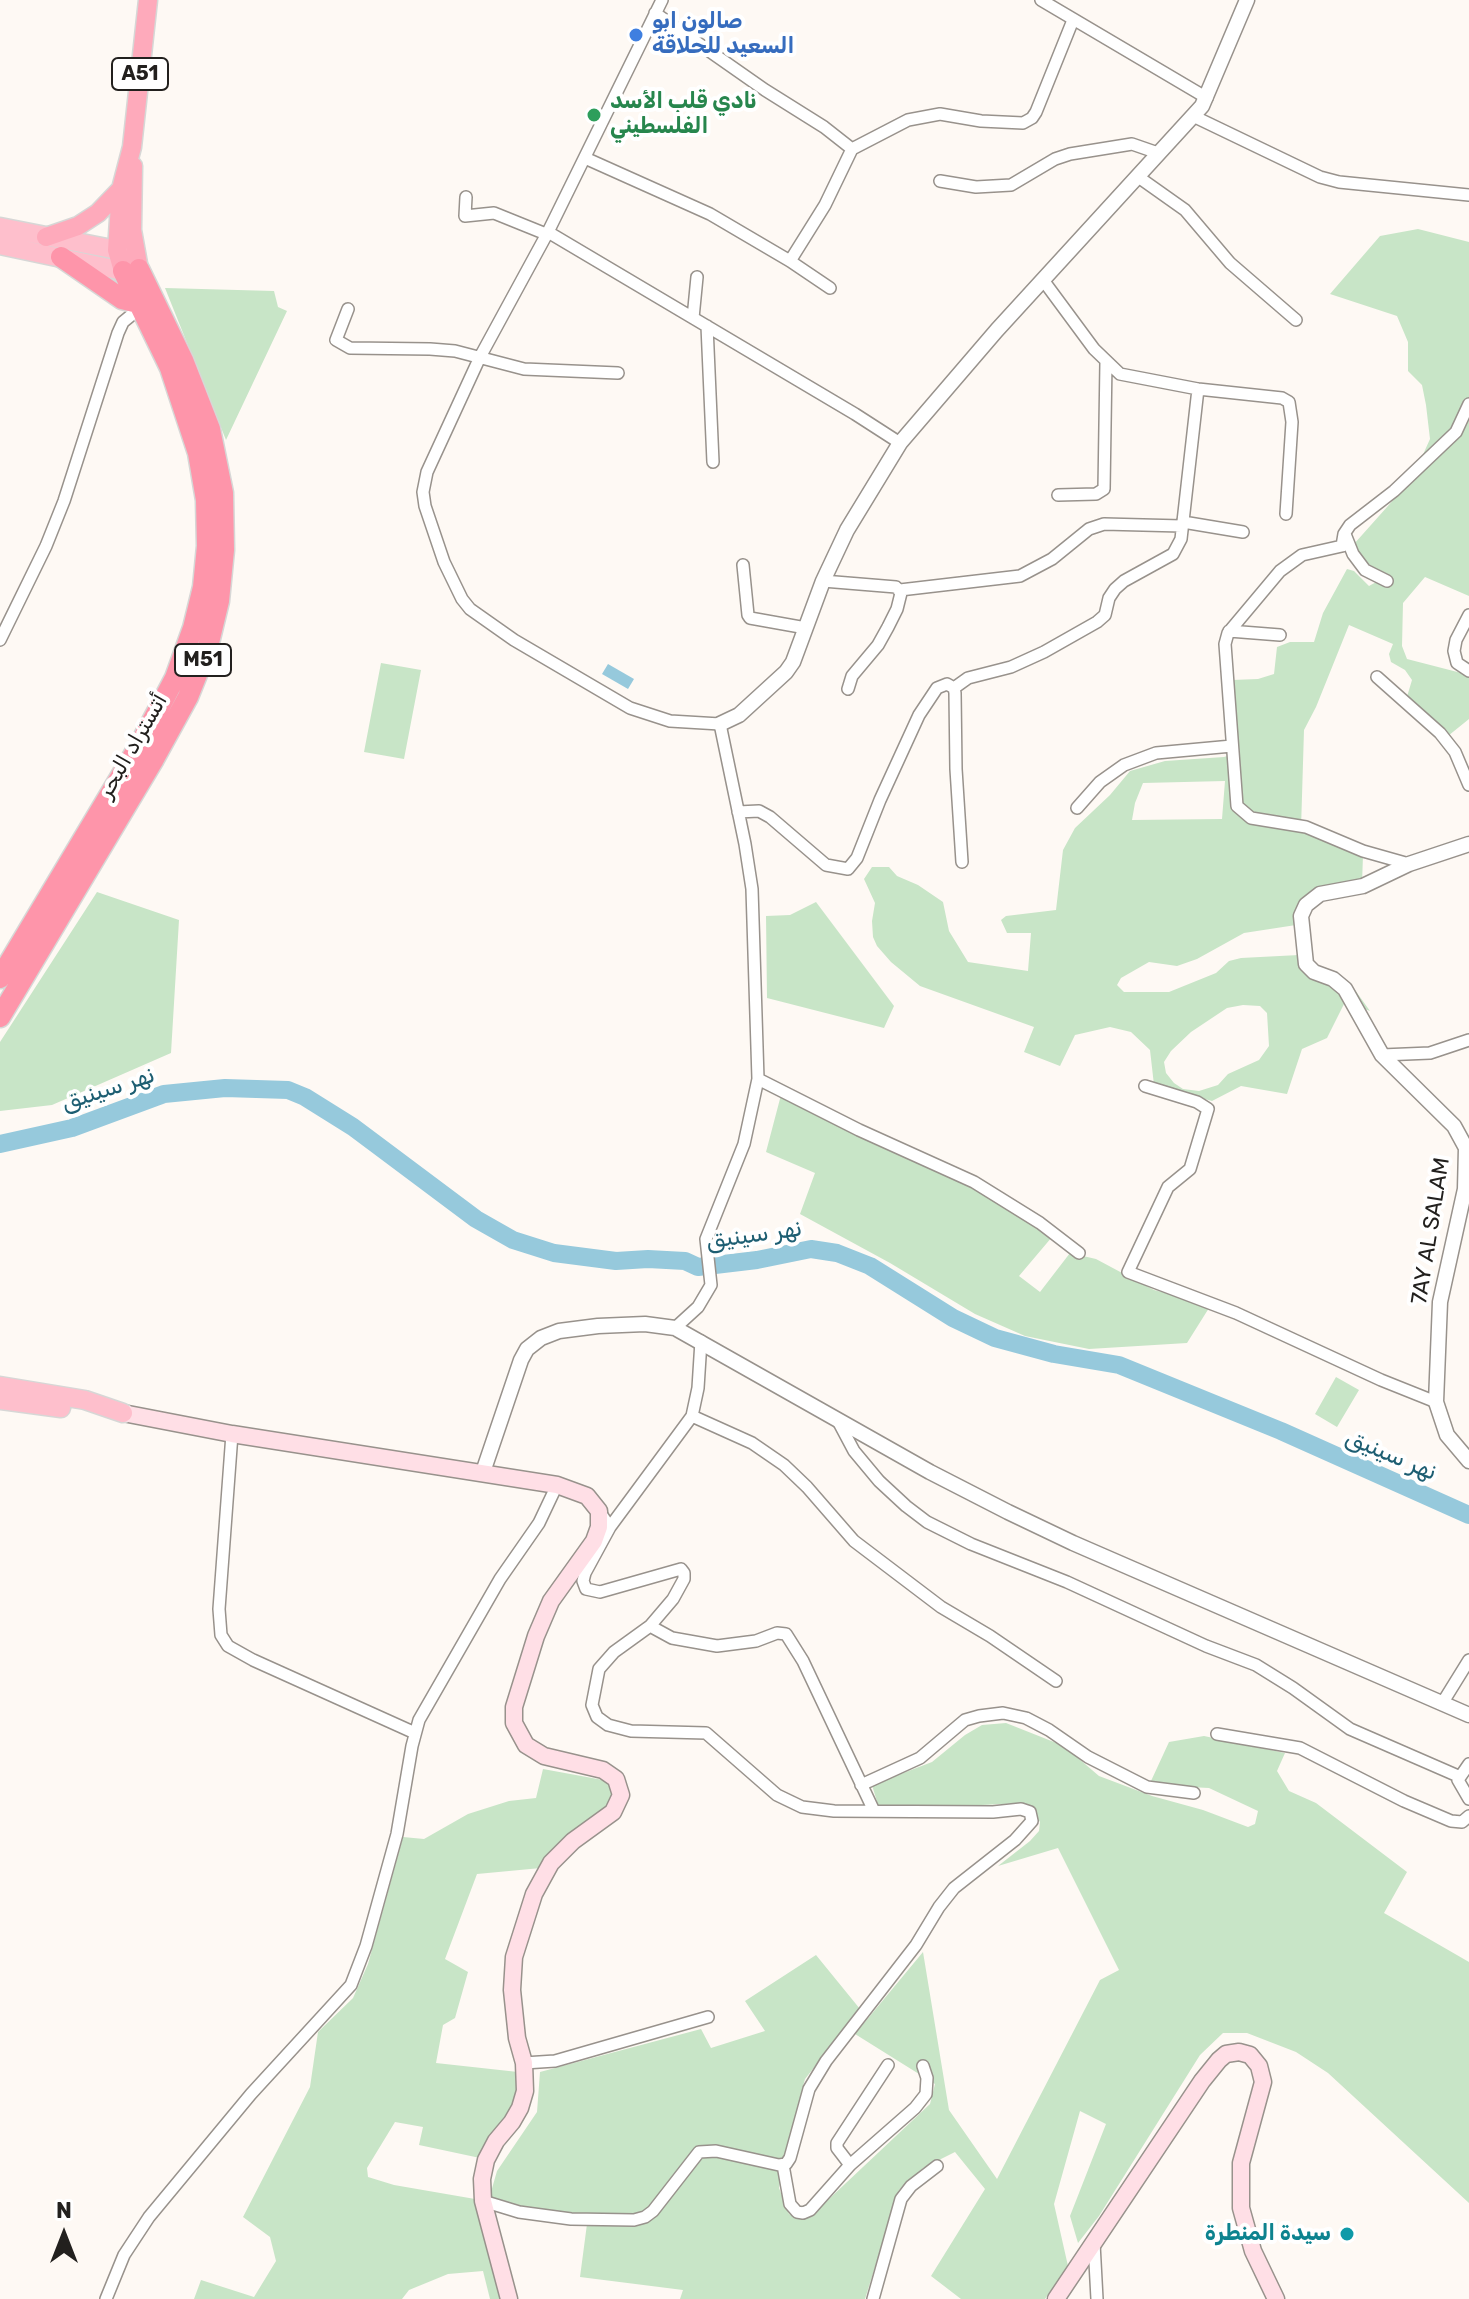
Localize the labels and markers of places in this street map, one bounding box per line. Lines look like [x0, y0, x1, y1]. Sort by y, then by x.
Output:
place label: صالون ابو السعيد للحلاقة [652, 9, 794, 60]
marker: صالون ابو السعيد للحلاقة [627, 26, 645, 44]
place label: نادي قلب الأسد الفلسطيني [610, 89, 757, 140]
marker: نادي قلب الأسد الفلسطيني [585, 106, 603, 124]
place label: سيدة المنطرة [1205, 2221, 1331, 2247]
marker: سيدة المنطرة [1338, 2225, 1356, 2243]

